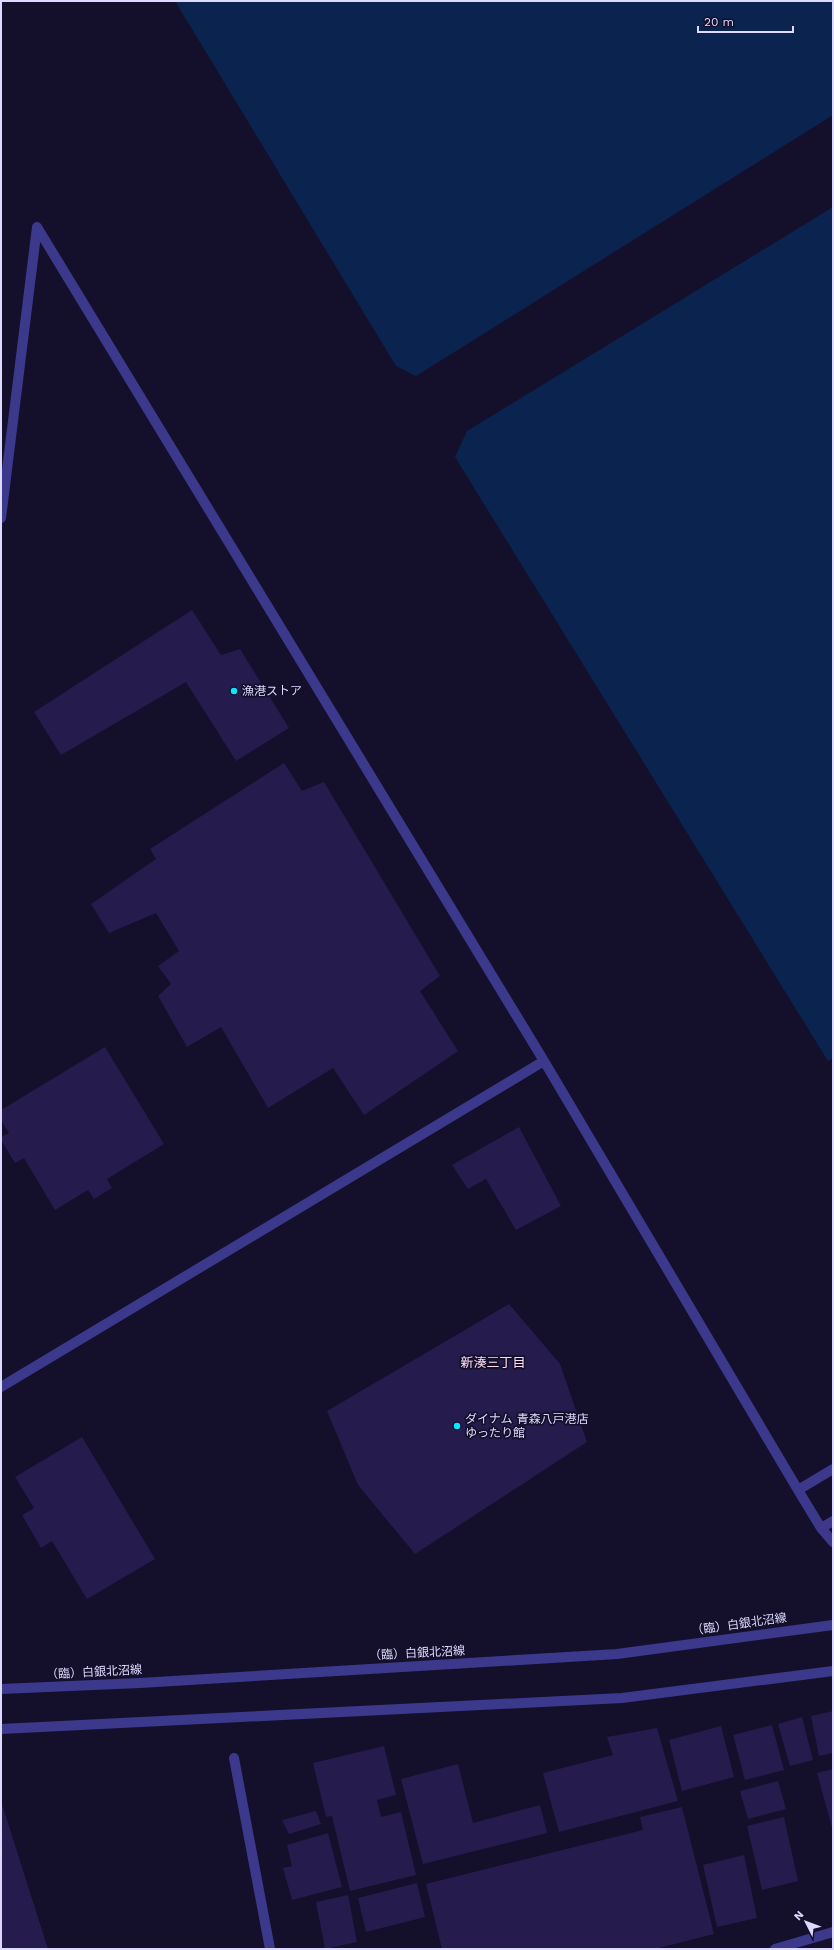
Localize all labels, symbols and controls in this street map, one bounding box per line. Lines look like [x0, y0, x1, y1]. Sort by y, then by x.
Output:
scale bar [698, 8, 793, 34]
text: 20 m [704, 15, 734, 29]
place label: 漁港ストア [242, 684, 302, 698]
marker: 漁港ストア [229, 686, 239, 696]
district label: 新湊三丁目 [460, 1355, 526, 1370]
place label: ダイナム 青森八戸港店 ゆったり館 [465, 1412, 589, 1440]
marker: ダイナム 青森八戸港店 ゆったり館 [452, 1421, 462, 1431]
street label: （臨）白銀北沼線 [690, 1610, 788, 1638]
street label: （臨）白銀北沼線 [369, 1643, 465, 1663]
street label: （臨）白銀北沼線 [46, 1662, 142, 1682]
north arrow [786, 1902, 826, 1942]
text: N [791, 1908, 806, 1923]

